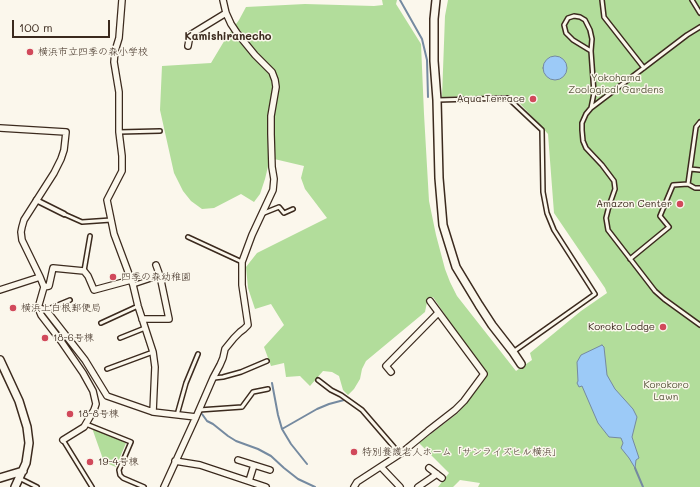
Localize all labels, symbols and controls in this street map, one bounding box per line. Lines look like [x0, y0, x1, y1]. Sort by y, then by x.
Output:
scale bar [14, 12, 112, 38]
text: 100 m [19, 19, 53, 35]
district label: Kamishiranecho [184, 30, 272, 44]
place label: 横浜市立四季の森小学校 [38, 46, 148, 58]
marker: 横浜市立四季の森小学校 [25, 47, 35, 57]
park label: Yokohama Zoological Gardens [568, 72, 664, 96]
place label: Aqua Terrace [457, 93, 525, 105]
marker: Aqua Terrace [528, 94, 538, 104]
place label: Amazon Center [596, 198, 672, 210]
marker: Amazon Center [675, 199, 685, 209]
place label: 四季の森幼稚園 [121, 271, 191, 283]
marker: 四季の森幼稚園 [108, 272, 118, 282]
place label: 横浜上白根郵便局 [21, 302, 101, 314]
marker: 横浜上白根郵便局 [8, 303, 18, 313]
place label: Koroko Lodge [588, 321, 655, 333]
marker: Koroko Lodge [658, 322, 668, 332]
place label: 18-6号棟 [53, 332, 94, 344]
marker: 18-6号棟 [40, 333, 50, 343]
park label: Korokoro Lawn [643, 379, 689, 402]
place label: 18-8号棟 [78, 408, 119, 420]
marker: 18-8号棟 [65, 409, 75, 419]
place label: 特別養護老人ホーム「サンライズヒル横浜」 [362, 446, 562, 458]
marker: 特別養護老人ホーム「サンライズヒル横浜」 [349, 447, 359, 457]
place label: 19-4号棟 [98, 456, 138, 468]
marker: 19-4号棟 [85, 457, 95, 467]

